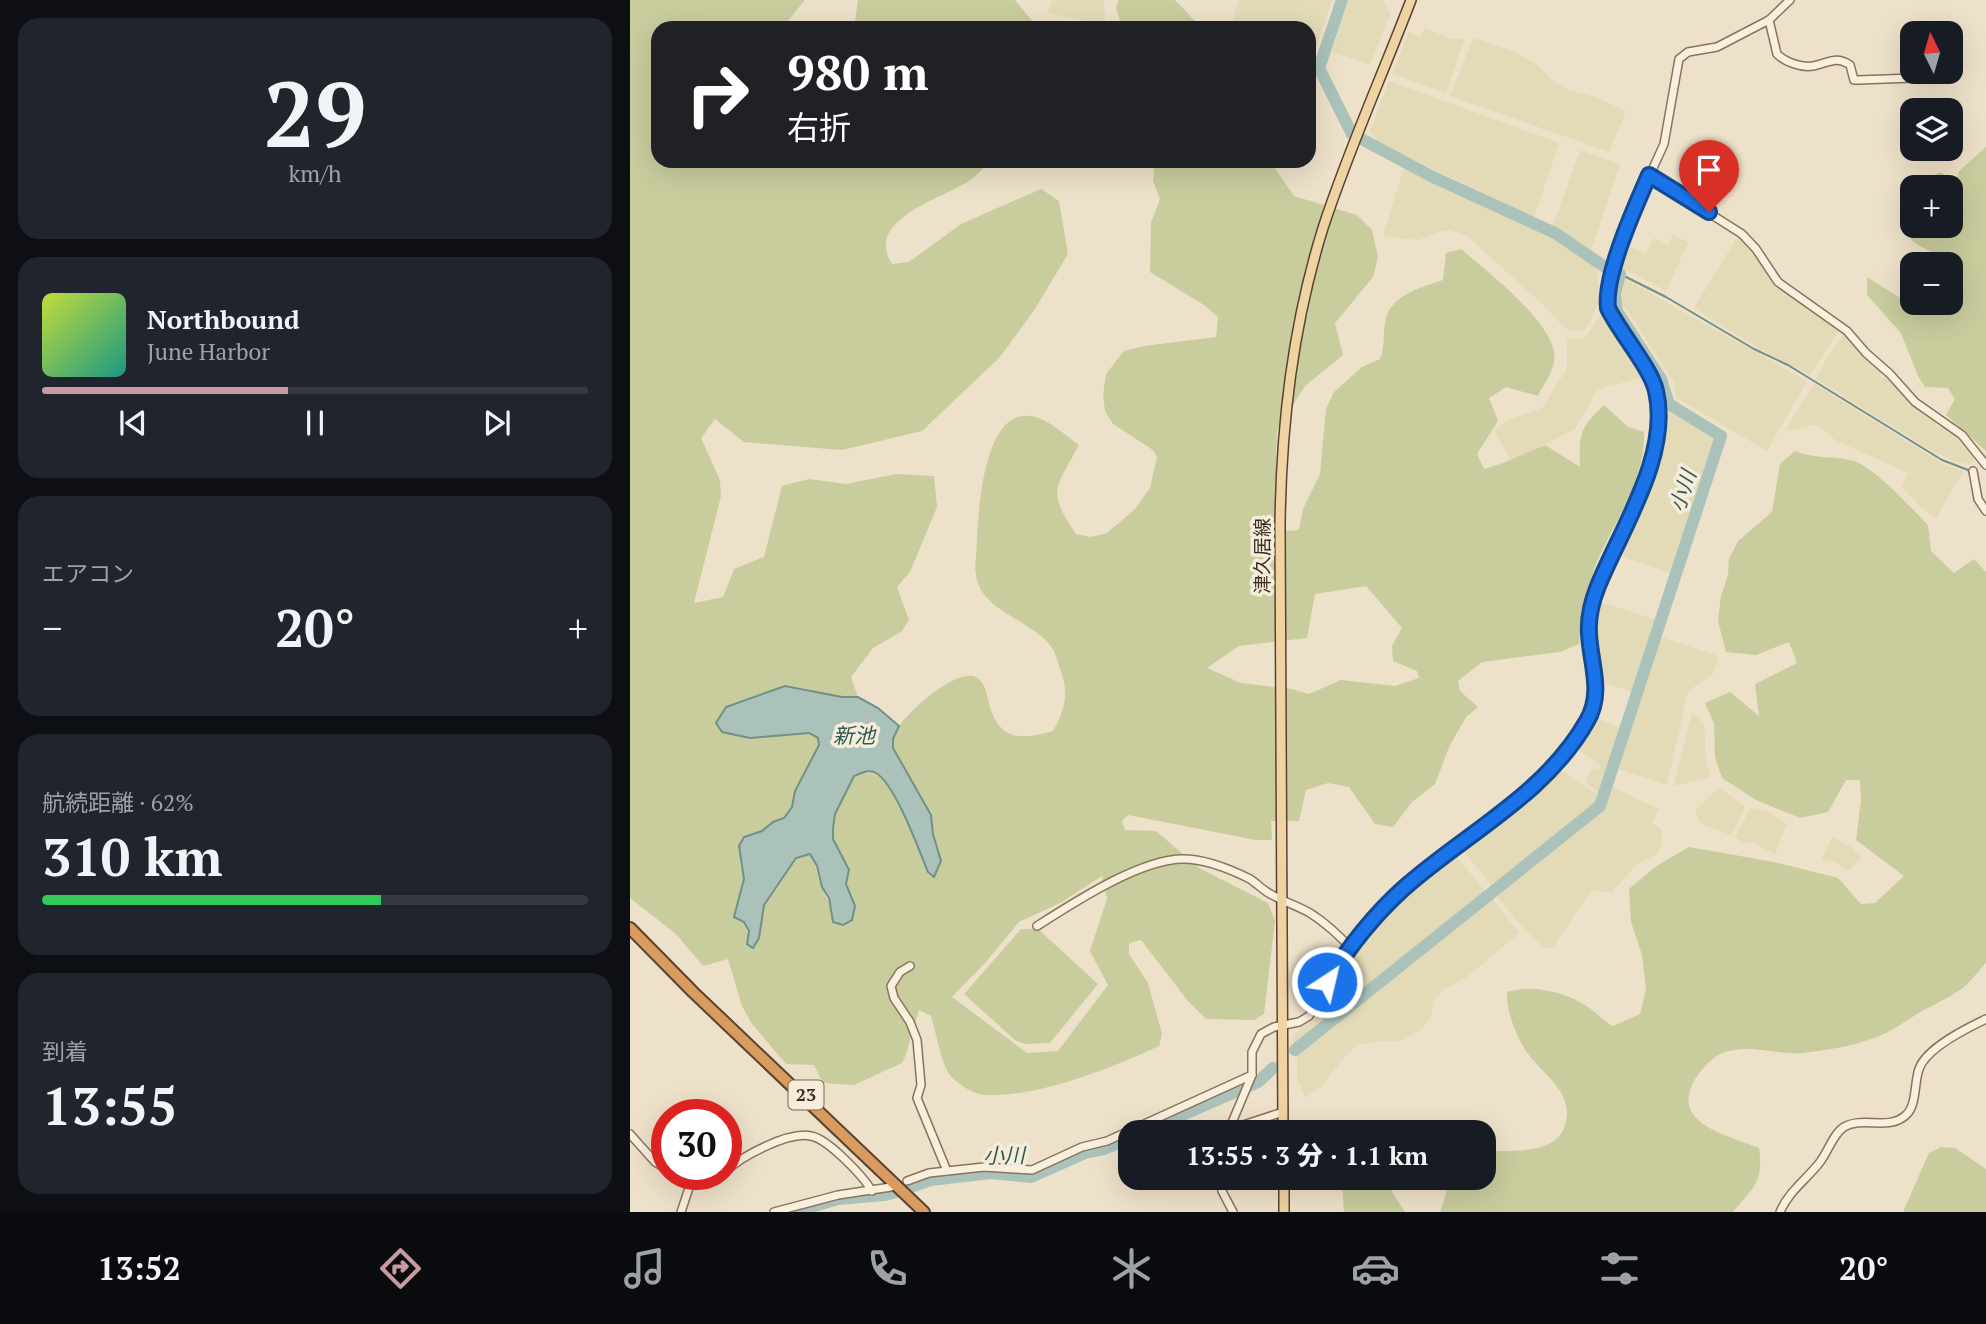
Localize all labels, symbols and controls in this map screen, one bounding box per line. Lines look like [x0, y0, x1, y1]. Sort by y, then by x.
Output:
north arrow [1900, 21, 1964, 84]
map controls [1900, 21, 1963, 315]
text: 980 m [787, 39, 929, 104]
icon: right [672, 49, 763, 140]
text: 29 [264, 52, 366, 173]
button: layers [1900, 98, 1963, 161]
text: 右折 [787, 106, 851, 148]
pin [1679, 140, 1739, 212]
icon: arrive [1690, 151, 1728, 189]
text: km/h [288, 158, 342, 189]
button: + [1900, 175, 1963, 238]
button: − [1900, 252, 1963, 315]
text: Northbound [147, 302, 300, 336]
text: June Harbor [147, 336, 270, 367]
icon: previous [114, 404, 152, 442]
icon: pause [296, 404, 334, 442]
icon: next [478, 404, 516, 442]
water label: 小川 [1662, 464, 1702, 515]
street label: 津久居線 [1249, 518, 1274, 594]
text: エアコン [42, 558, 134, 589]
text: 20° [275, 593, 355, 662]
text: − [42, 603, 62, 653]
text: + [568, 603, 588, 653]
water label: 新池 [833, 721, 877, 749]
text: 航続距離 · 62% [42, 787, 194, 818]
text: 310 km [42, 822, 223, 891]
position arrow [1290, 945, 1364, 1019]
text: 到着 [42, 1036, 88, 1067]
text: 13:55 [42, 1071, 177, 1140]
road number: 23 [788, 1080, 824, 1110]
speed limit sign: 30 [651, 1099, 742, 1190]
text: 13:55 · 3 分 · 1.1 km [1186, 1138, 1428, 1172]
water label: 小川 [983, 1141, 1027, 1169]
icon: directions [376, 1244, 425, 1293]
icon: music [620, 1244, 669, 1293]
icon: phone [863, 1244, 912, 1293]
icon: climate [1107, 1244, 1156, 1293]
icon: car [1351, 1244, 1400, 1293]
icon: filters [1595, 1244, 1644, 1293]
text: 13:52 [97, 1247, 181, 1289]
text: 20° [1839, 1247, 1888, 1289]

